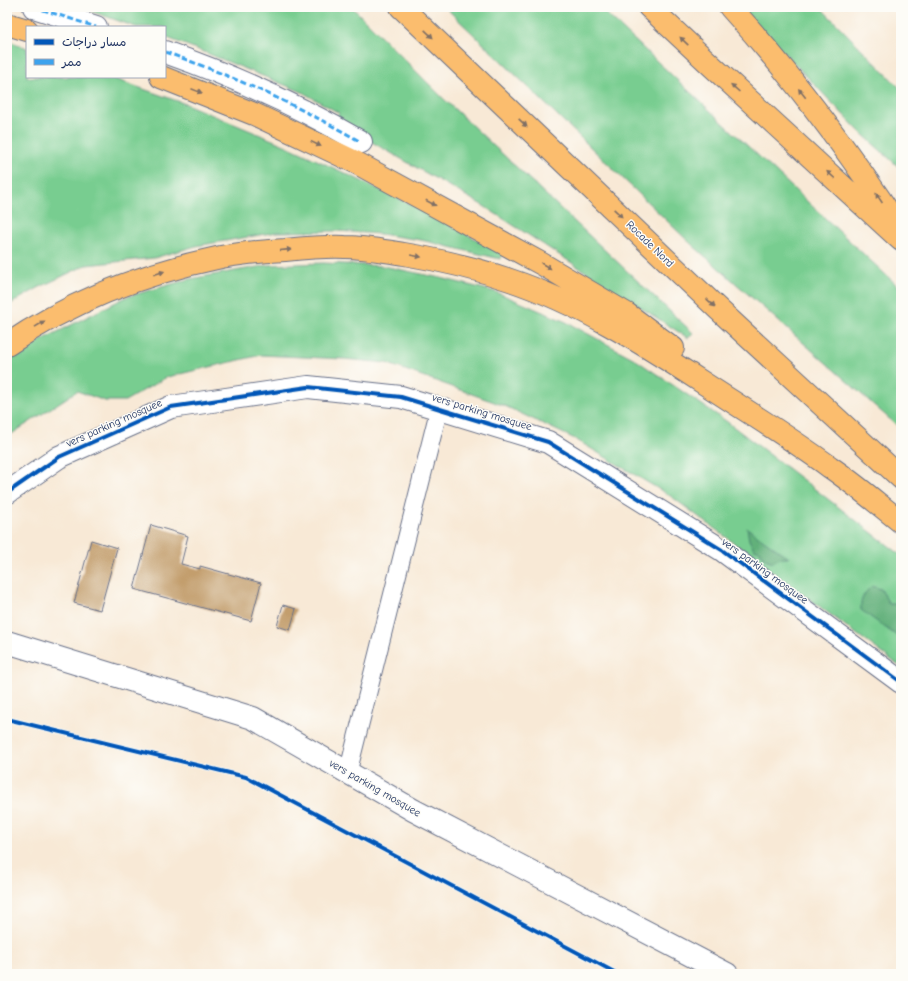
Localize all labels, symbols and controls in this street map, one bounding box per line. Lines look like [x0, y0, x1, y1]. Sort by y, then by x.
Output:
legend [26, 26, 166, 78]
one-way arrow [424, 29, 434, 39]
text: مسار دراجات [62, 35, 126, 50]
one-way arrow [679, 36, 689, 45]
text: ممر [61, 55, 81, 69]
one-way arrow [730, 83, 740, 92]
one-way arrow [798, 88, 806, 99]
one-way arrow [192, 89, 204, 95]
one-way arrow [518, 119, 529, 128]
one-way arrow [310, 141, 322, 147]
one-way arrow [826, 171, 836, 180]
one-way arrow [875, 193, 883, 203]
one-way arrow [426, 200, 437, 207]
one-way arrow [613, 208, 623, 218]
street label: Rocade Nord [623, 218, 677, 270]
one-way arrow [280, 246, 292, 253]
one-way arrow [410, 253, 422, 259]
one-way arrow [540, 262, 552, 269]
one-way arrow [153, 270, 165, 276]
one-way arrow [707, 298, 716, 307]
one-way arrow [34, 321, 46, 328]
street label: vers parking mosquee [430, 390, 534, 433]
street label: vers parking mosquee [63, 396, 164, 450]
street label: vers parking mosquee [719, 535, 811, 607]
street label: vers parking mosquee [326, 756, 423, 820]

